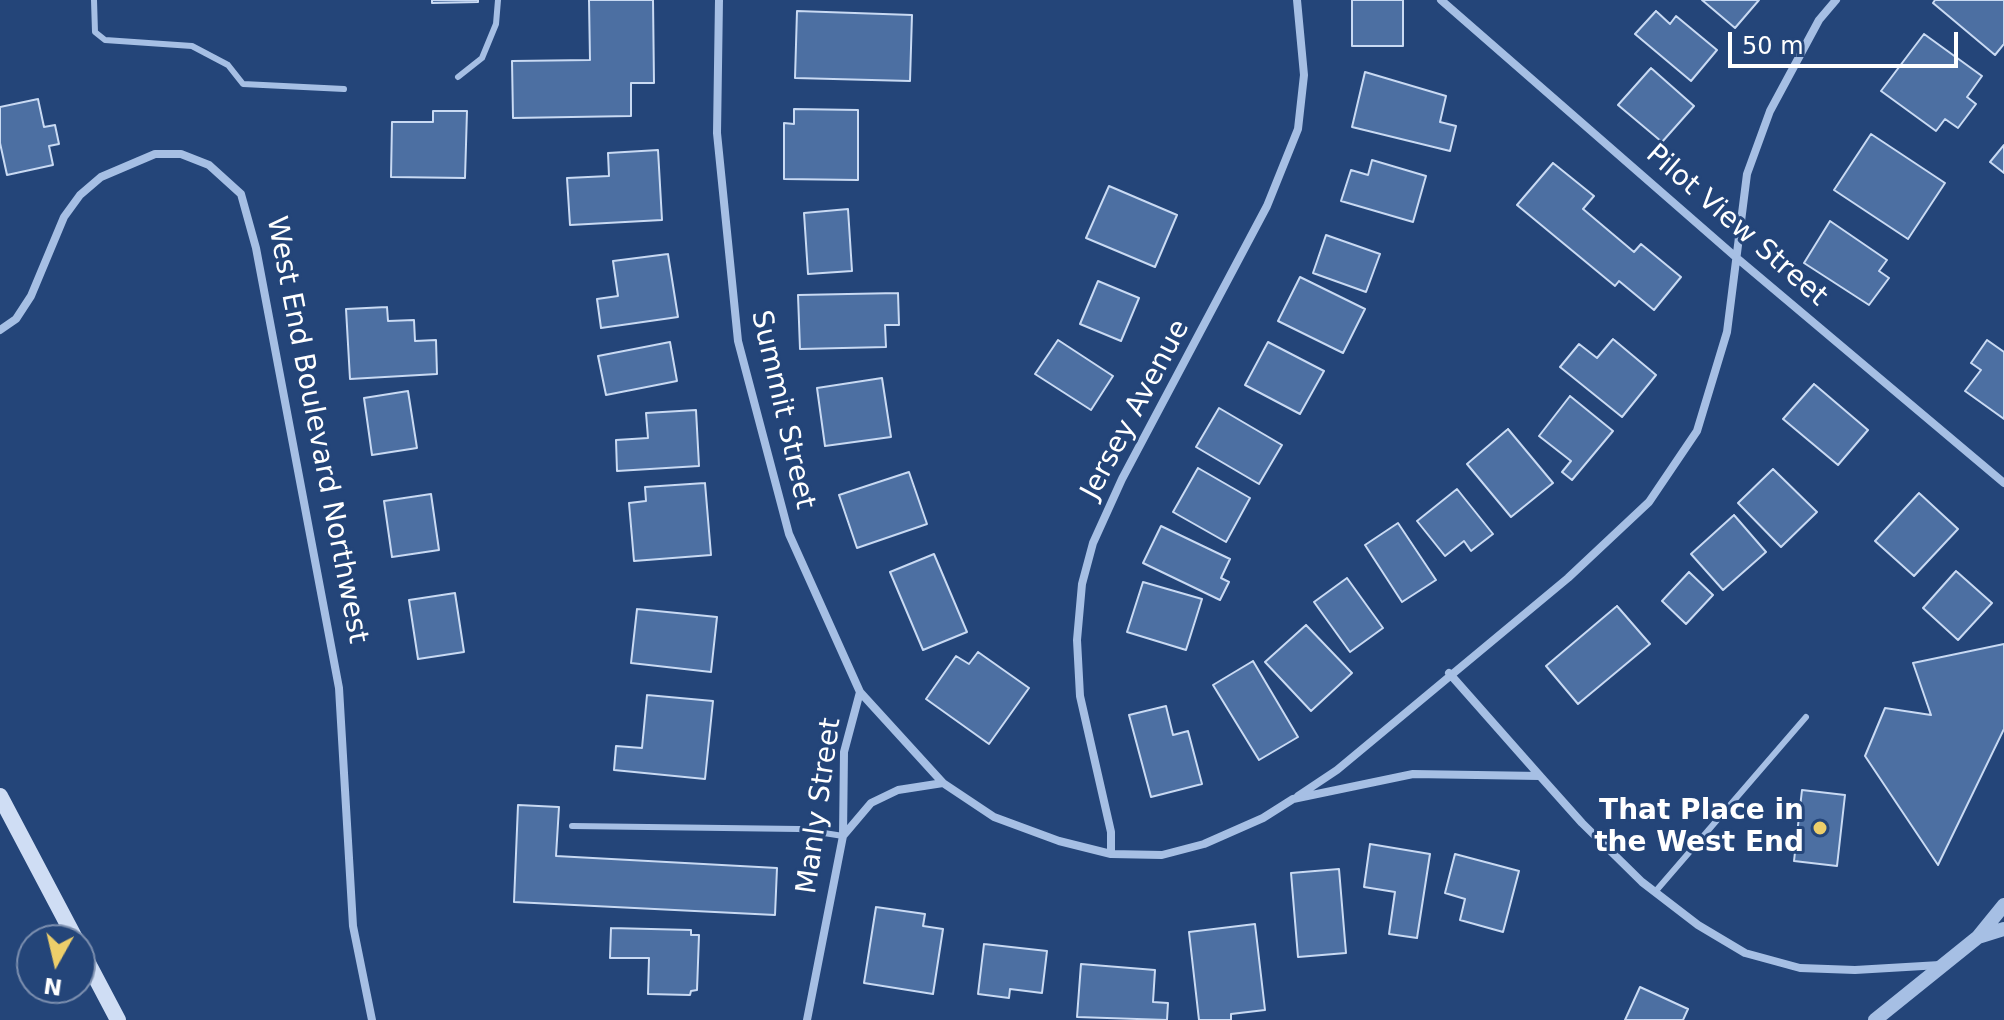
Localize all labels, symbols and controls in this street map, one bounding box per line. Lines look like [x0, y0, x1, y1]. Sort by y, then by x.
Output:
scale bar [1732, 16, 1962, 66]
text: 50 m [1742, 32, 1804, 60]
street label: Pilot View Street [1638, 138, 1834, 314]
street label: West End Boulevard Northwest [258, 214, 374, 646]
street label: Summit Street [743, 307, 821, 513]
street label: Jersey Avenue [1075, 315, 1197, 505]
street label: Manly Street [791, 716, 849, 896]
place label: That Place in the West End [1594, 795, 1804, 861]
marker: That Place in the West End [1811, 819, 1829, 837]
north arrow [16, 924, 96, 1004]
text: N [42, 973, 64, 1000]

